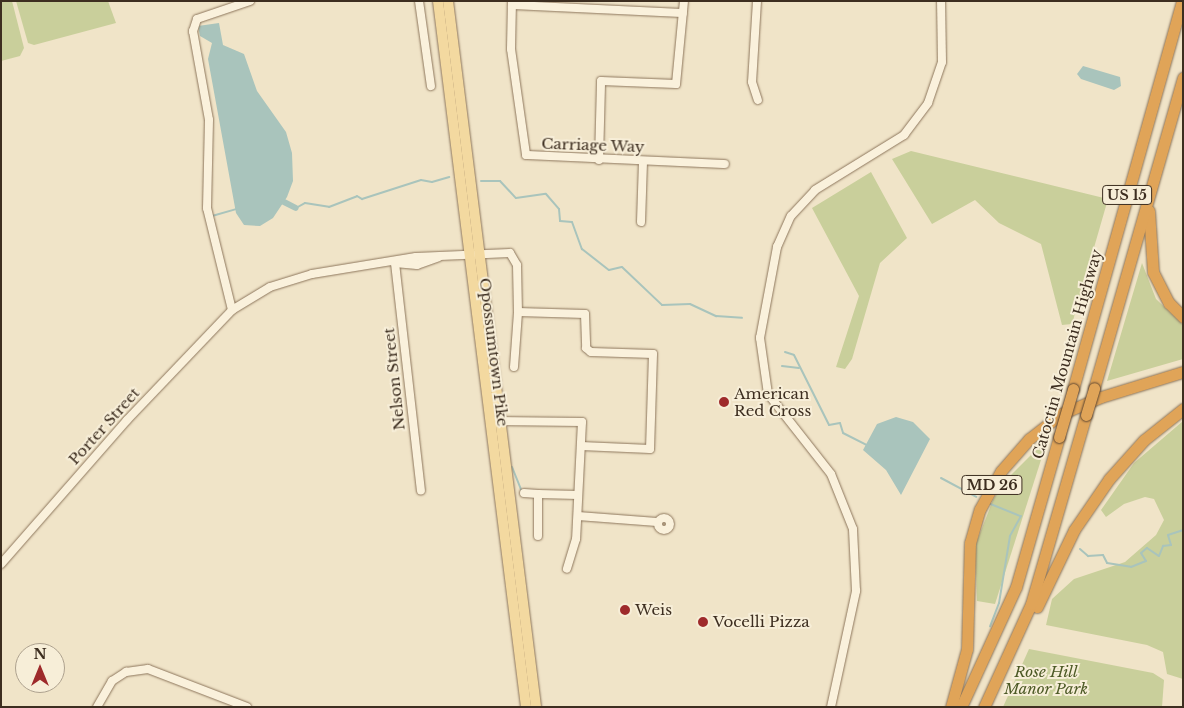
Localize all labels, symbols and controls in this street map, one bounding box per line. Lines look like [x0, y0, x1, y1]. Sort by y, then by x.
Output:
street label: Carriage Way [541, 134, 645, 156]
road number: US 15 [1102, 184, 1152, 206]
street label: Catoctin Mountain Highway [1028, 247, 1106, 461]
street label: Opossumtown Pike [476, 277, 512, 427]
street label: Nelson Street [380, 327, 408, 431]
street label: Porter Street [65, 384, 143, 468]
place label: American Red Cross [734, 384, 811, 419]
marker: American Red Cross [718, 396, 730, 408]
road number: MD 26 [961, 474, 1023, 496]
place label: Weis [635, 601, 672, 619]
marker: Weis [619, 604, 631, 616]
place label: Vocelli Pizza [713, 613, 810, 631]
marker: Vocelli Pizza [697, 616, 709, 628]
north arrow [15, 643, 65, 693]
text: N [33, 645, 47, 663]
park label: Rose Hill Manor Park [1004, 662, 1088, 697]

